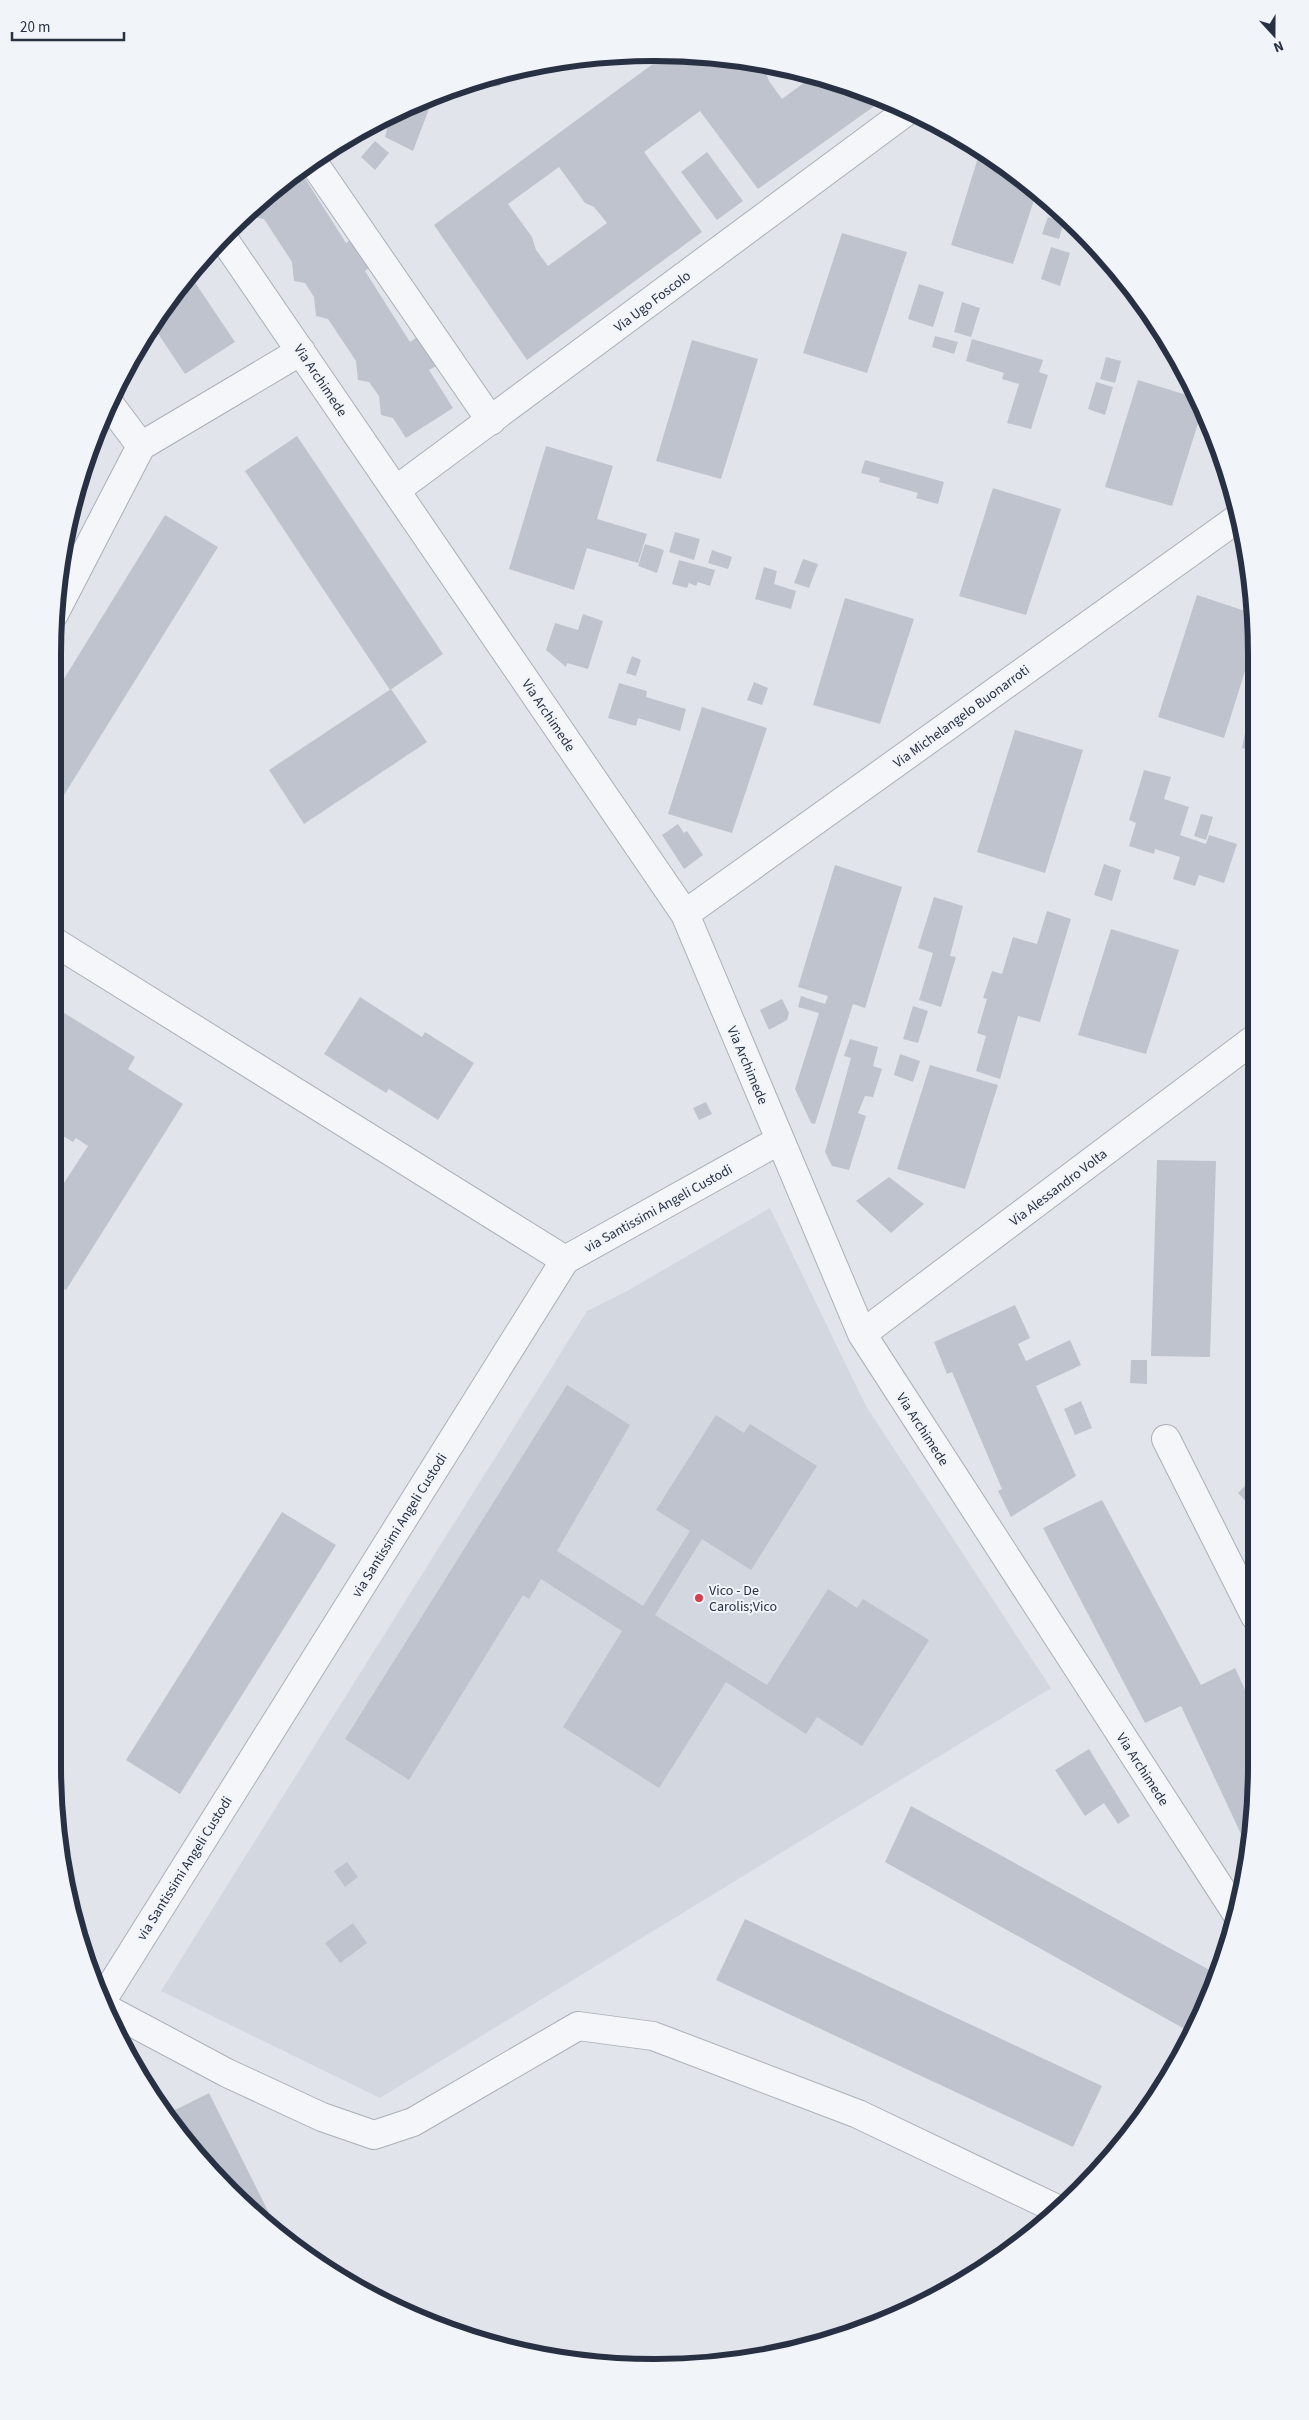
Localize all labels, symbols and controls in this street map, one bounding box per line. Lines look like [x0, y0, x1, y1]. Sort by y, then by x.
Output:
scale bar [12, 10, 125, 42]
north arrow [1249, 10, 1299, 60]
text: 20 m [20, 17, 50, 38]
text: N [1270, 35, 1286, 57]
street label: Via Ugo Foscolo [610, 266, 695, 337]
street label: Via Archimede [289, 340, 352, 421]
street label: Via Michelangelo Buonarroti [889, 660, 1034, 773]
street label: Via Archimede [517, 675, 580, 756]
street label: Via Archimede [722, 1023, 773, 1108]
street label: Via Alessandro Volta [1006, 1144, 1112, 1231]
street label: via Santissimi Angeli Custodi [581, 1160, 736, 1258]
street label: Via Archimede [891, 1389, 953, 1470]
street label: via Santissimi Angeli Custodi [347, 1450, 452, 1601]
place label: Vico - De Carolis;Vico [709, 1581, 777, 1617]
marker: Vico - De Carolis;Vico [693, 1592, 705, 1604]
street label: Via Archimede [1111, 1729, 1173, 1810]
street label: via Santissimi Angeli Custodi [132, 1793, 237, 1944]

